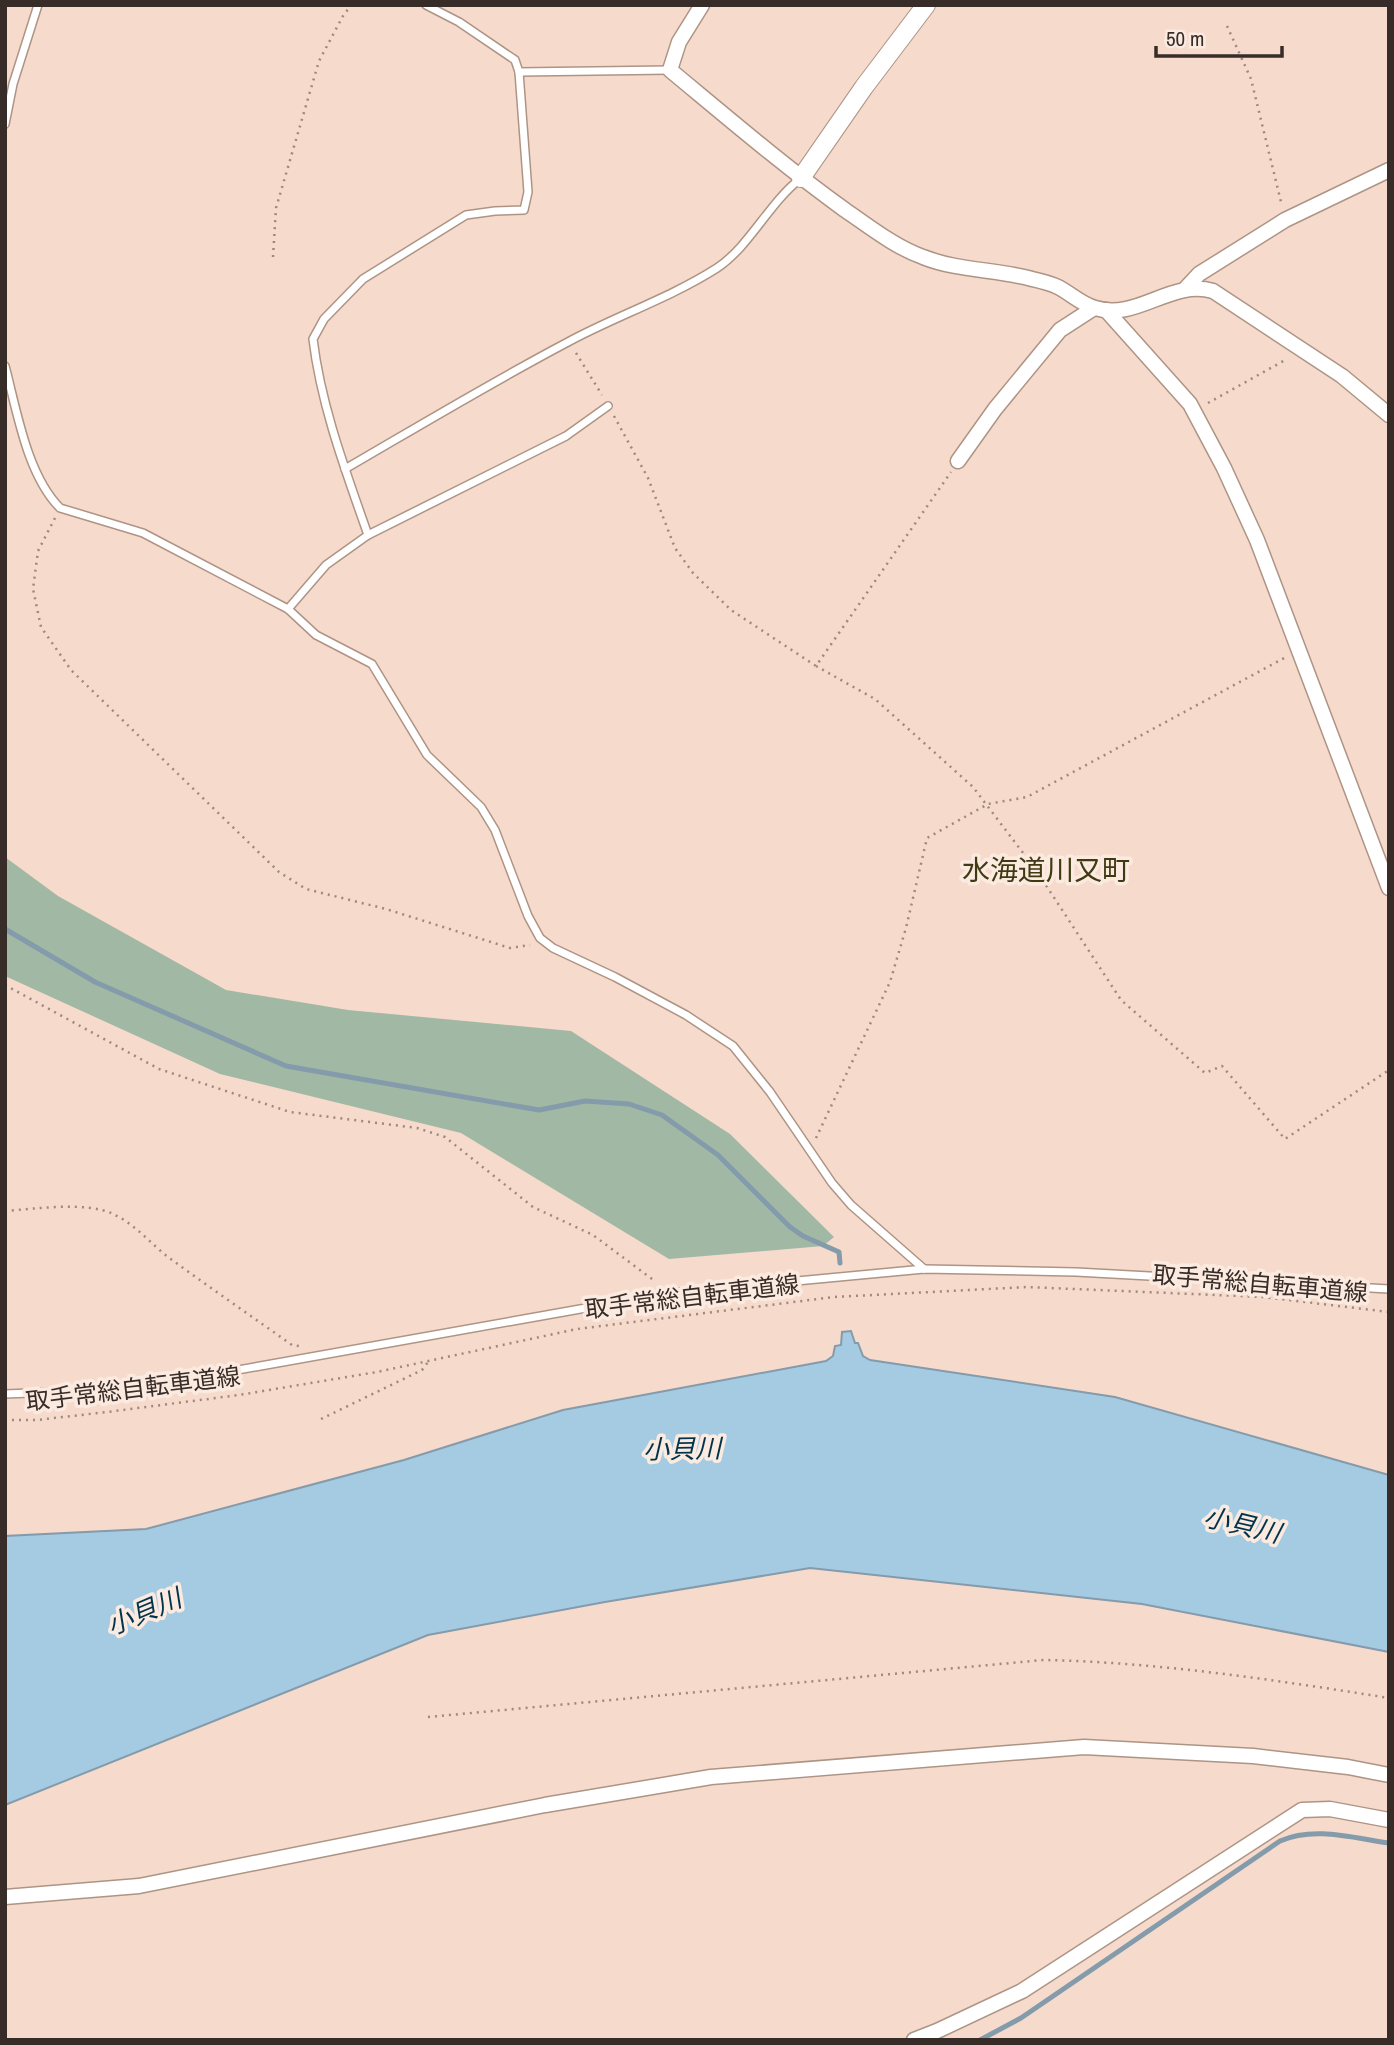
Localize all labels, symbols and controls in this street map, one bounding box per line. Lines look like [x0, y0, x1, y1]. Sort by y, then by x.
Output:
scale bar [1156, 14, 1282, 58]
text: 50 m [1166, 24, 1204, 53]
district label: 水海道川又町 [962, 851, 1130, 889]
street label: 取手常総自転車道線 [1151, 1258, 1369, 1308]
street label: 取手常総自転車道線 [583, 1267, 801, 1325]
street label: 取手常総自転車道線 [24, 1359, 242, 1417]
water label: 小貝川 [643, 1430, 724, 1467]
water label: 小貝川 [1200, 1499, 1287, 1551]
water label: 小貝川 [101, 1579, 189, 1643]

